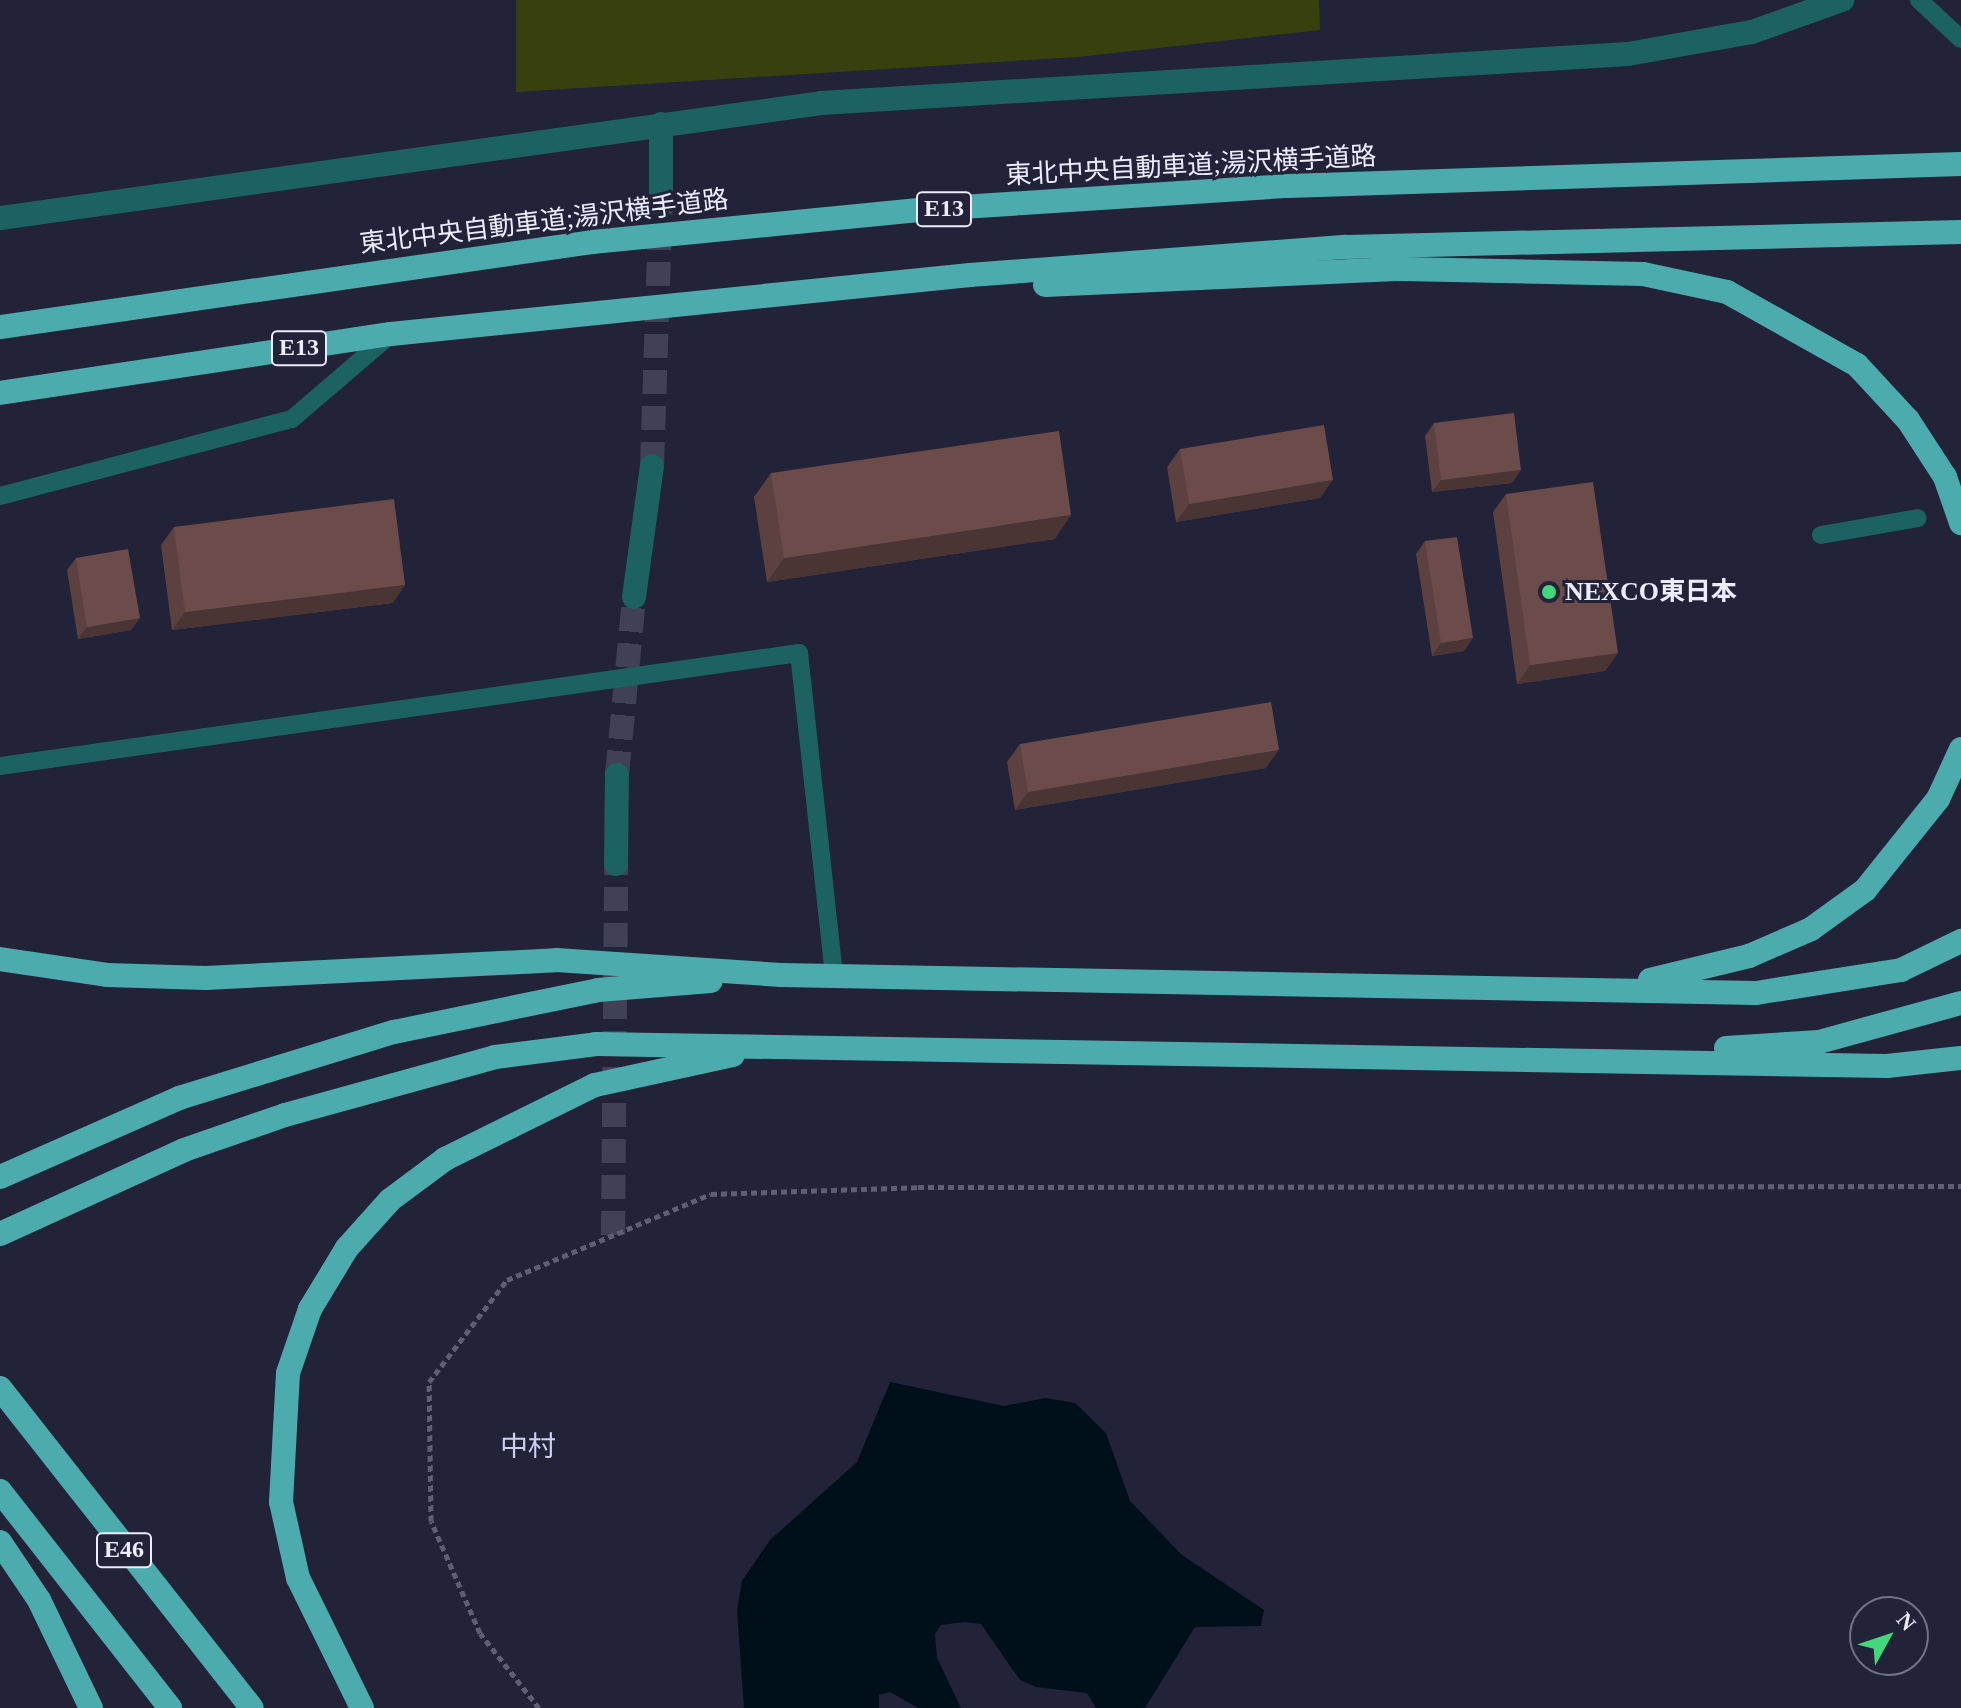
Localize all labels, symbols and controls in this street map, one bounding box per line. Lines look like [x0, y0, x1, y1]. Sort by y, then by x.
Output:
street label: 東北中央自動車道;湯沢横手道路 [1005, 141, 1377, 191]
street label: 東北中央自動車道;湯沢横手道路 [358, 184, 730, 260]
road number: E13 [914, 189, 974, 229]
road number: E13 [269, 328, 329, 368]
place label: NEXCO東日本 [1565, 576, 1737, 608]
marker: NEXCO東日本 [1540, 583, 1558, 601]
district label: 中村 [500, 1430, 556, 1464]
road number: E46 [94, 1530, 154, 1570]
north arrow [1849, 1596, 1929, 1676]
text: N [1892, 1607, 1921, 1636]

